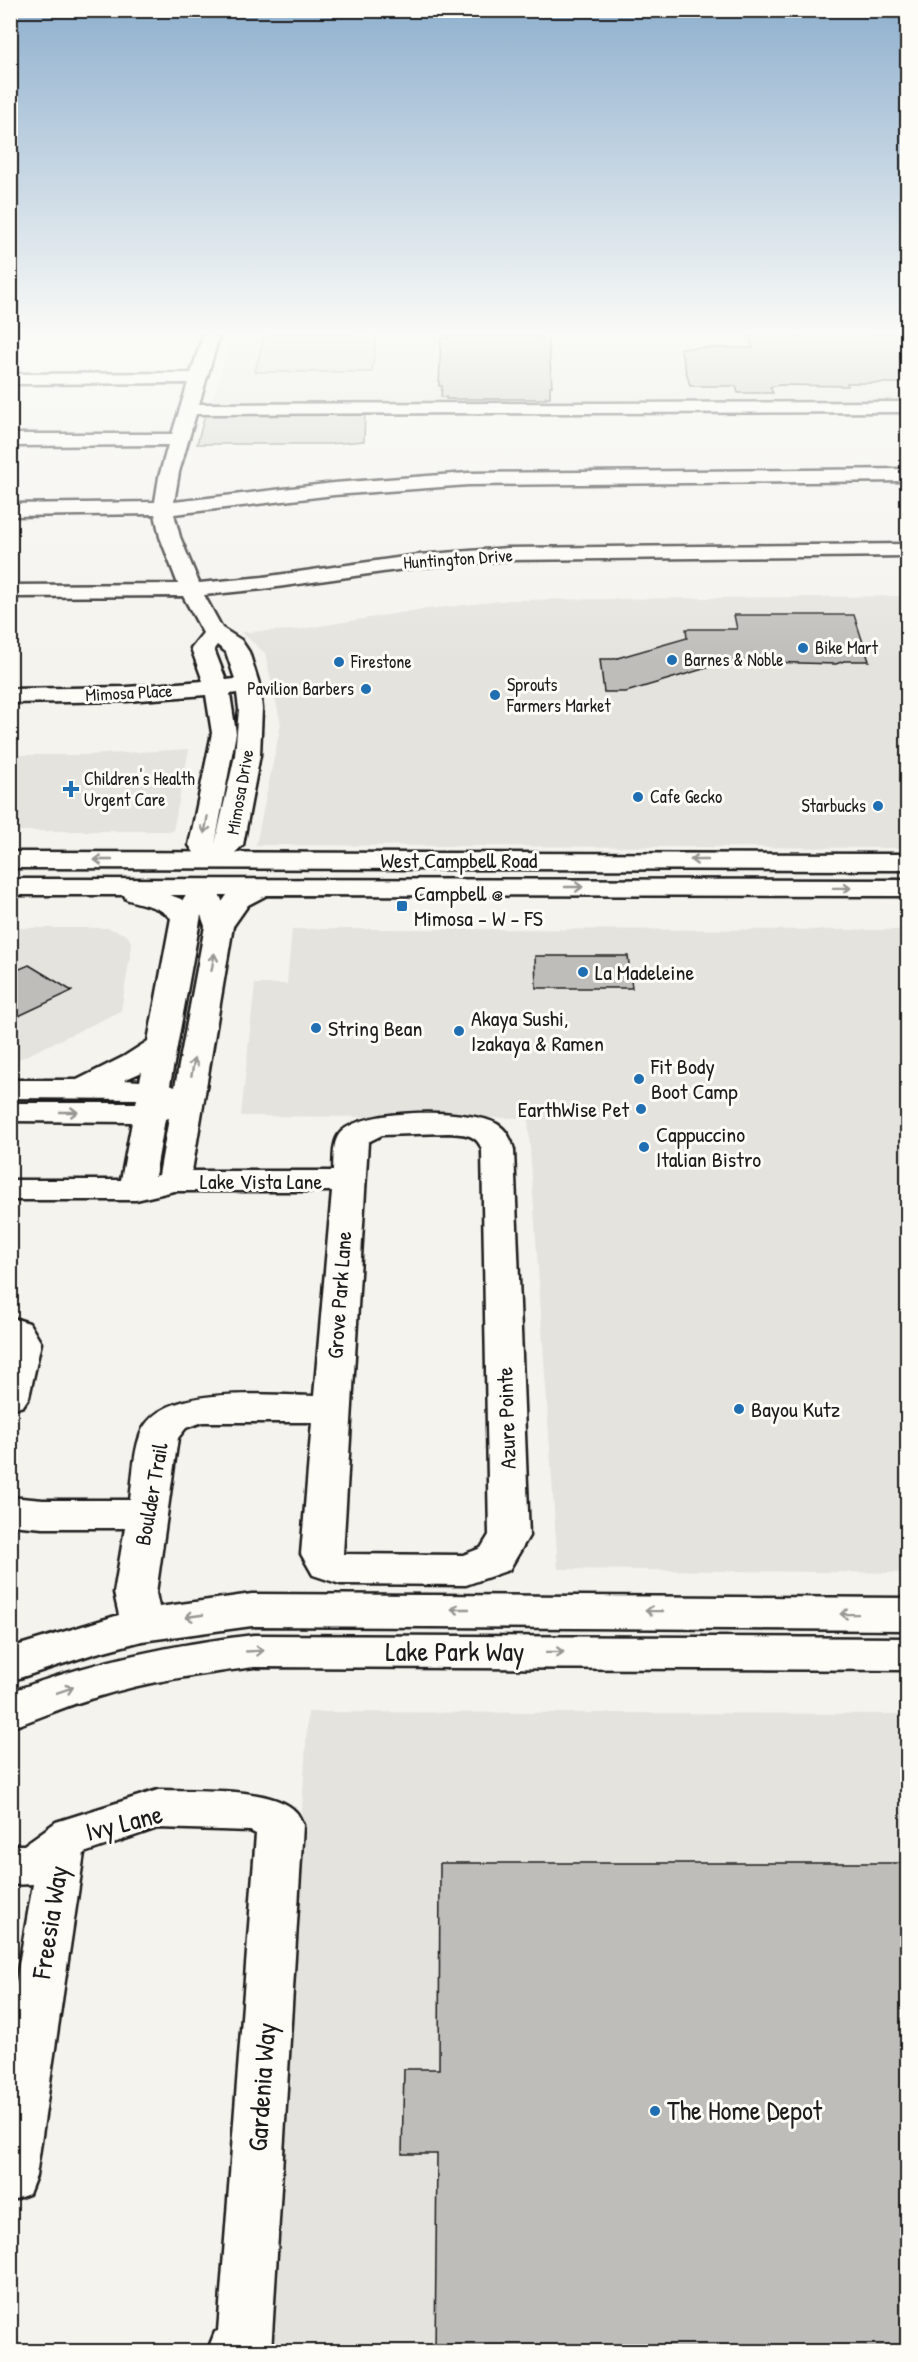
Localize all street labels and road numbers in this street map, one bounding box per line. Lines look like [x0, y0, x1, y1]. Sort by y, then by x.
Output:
street label: Huntington Drive [402, 542, 514, 575]
street label: Mimosa Place [85, 678, 173, 707]
street label: Mimosa Drive [220, 747, 259, 837]
street label: West Campbell Road [381, 845, 538, 875]
street label: Lake Vista Lane [200, 1166, 322, 1196]
street label: Grove Park Lane [320, 1230, 358, 1360]
street label: Azure Pointe [489, 1366, 523, 1469]
street label: Boulder Trail [127, 1440, 175, 1548]
street label: Lake Park Way [386, 1633, 524, 1670]
street label: Ivy Lane [81, 1795, 167, 1850]
street label: Freesia Way [22, 1863, 77, 1982]
street label: Gardenia Way [239, 2021, 284, 2153]

